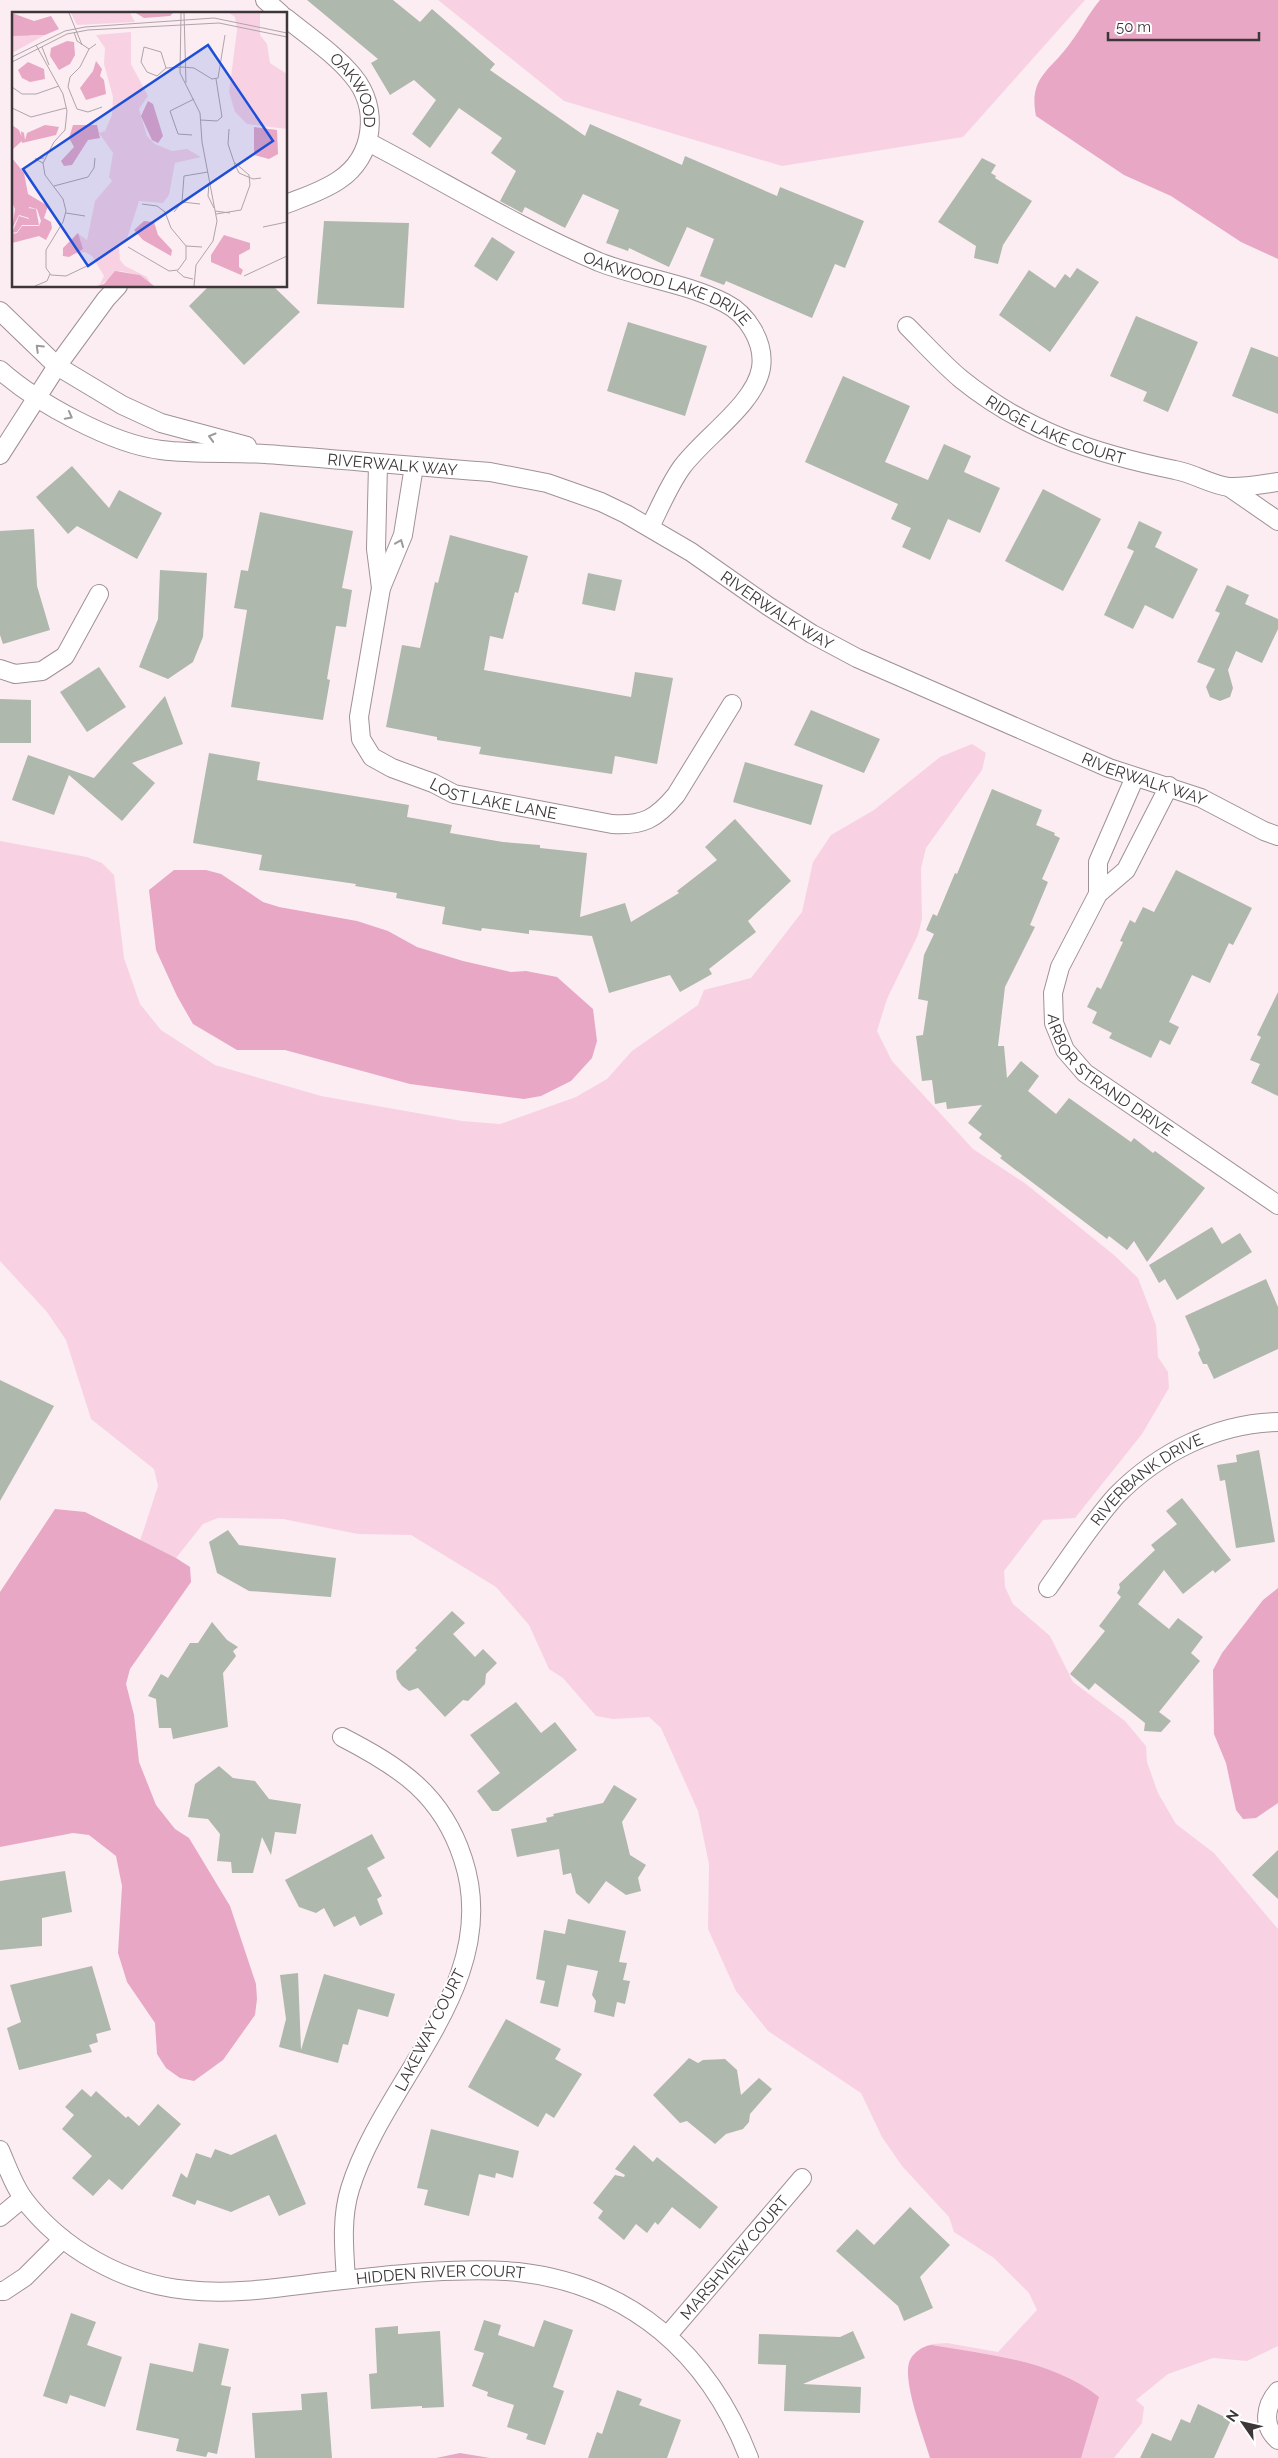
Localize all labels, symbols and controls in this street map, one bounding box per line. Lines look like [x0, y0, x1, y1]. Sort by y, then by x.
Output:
scale bar [1108, 10, 1259, 42]
inset map [12, 12, 288, 288]
text: 50 m [1116, 18, 1151, 36]
street label: OAKWOOD [326, 48, 379, 128]
street label: OAKWOOD LAKE DRIVE [580, 247, 756, 329]
one-way arrow [35, 345, 44, 354]
street label: RIDGE LAKE COURT [982, 391, 1128, 468]
one-way arrow [64, 410, 73, 420]
one-way arrow [209, 432, 217, 442]
street label: RIVERWALK WAY [327, 449, 459, 479]
one-way arrow [393, 539, 404, 548]
street label: RIVERWALK WAY [717, 567, 837, 654]
street label: RIVERWALK WAY [1079, 748, 1211, 809]
street label: LOST LAKE LANE [427, 774, 559, 823]
street label: ARBOR STRAND DRIVE [1044, 1013, 1177, 1140]
street label: RIVERBANK DRIVE [1086, 1429, 1206, 1529]
street label: LAKEWAY COURT [391, 1966, 469, 2094]
street label: MARSHVIEW COURT [676, 2191, 793, 2323]
street label: HIDDEN RIVER COURT [355, 2261, 526, 2288]
north arrow [1218, 2398, 1268, 2448]
text: N [1223, 2407, 1242, 2425]

